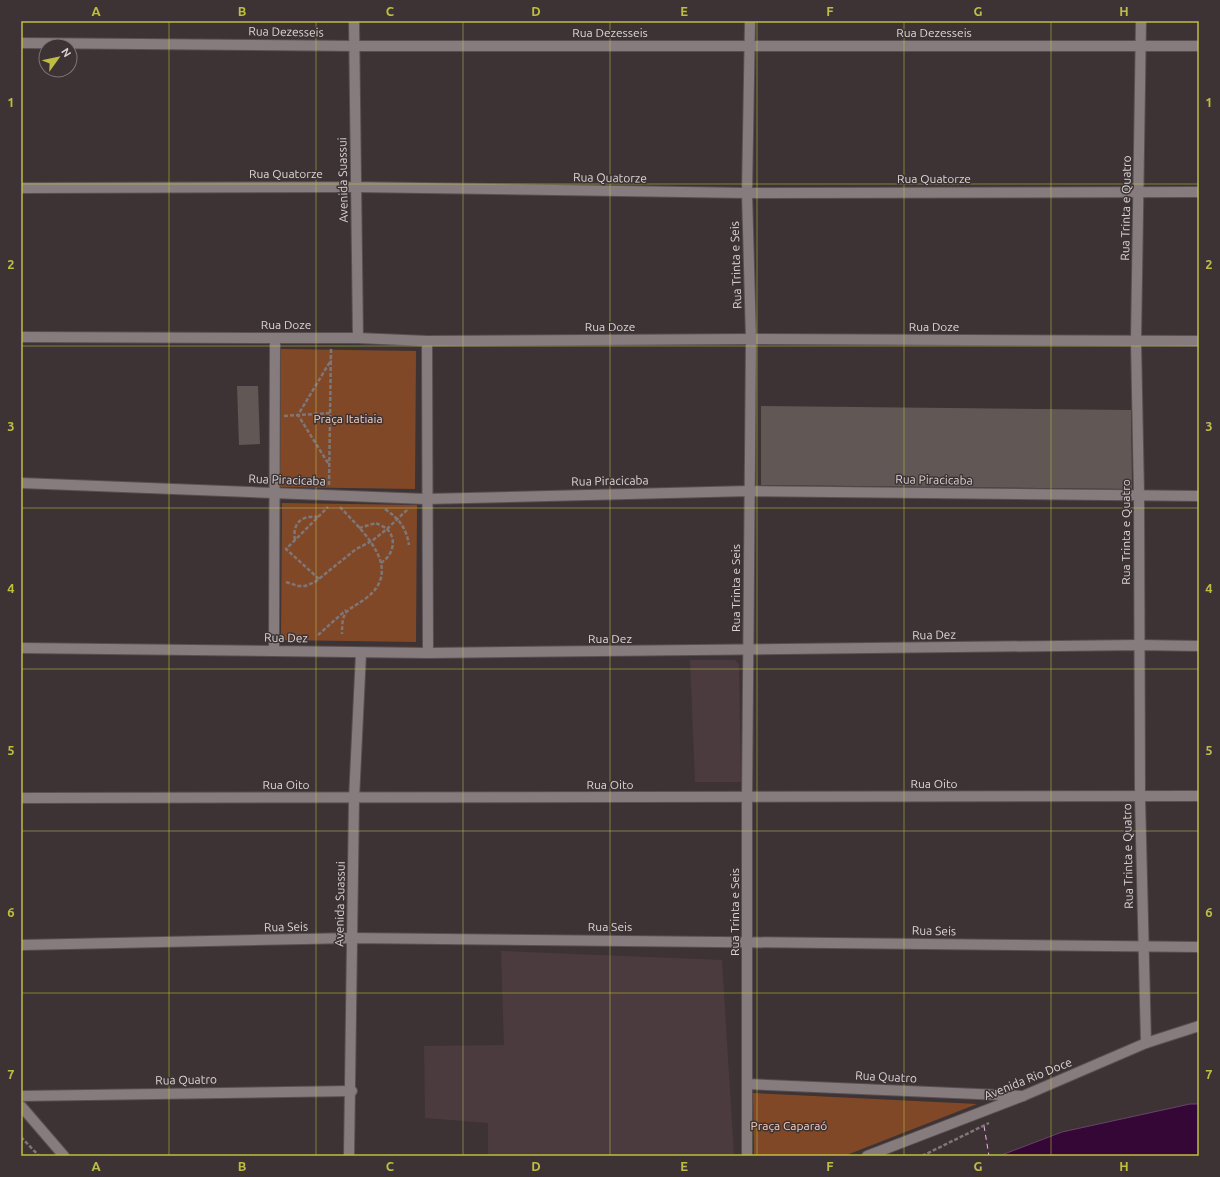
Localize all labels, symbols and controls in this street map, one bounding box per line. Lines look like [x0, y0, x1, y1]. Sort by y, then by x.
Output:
text: A [91, 4, 101, 18]
text: B [238, 4, 247, 18]
text: C [386, 4, 395, 18]
text: D [531, 4, 541, 18]
text: E [680, 4, 688, 18]
text: F [826, 4, 834, 18]
text: G [974, 4, 983, 18]
text: H [1119, 4, 1129, 18]
street label: Rua Dezesseis [248, 24, 324, 39]
street label: Rua Dezesseis [572, 26, 648, 39]
street label: Rua Dezesseis [896, 26, 972, 39]
north arrow [38, 38, 78, 78]
text: N [59, 46, 74, 59]
text: 1 [7, 95, 15, 109]
text: 1 [1205, 95, 1213, 109]
street label: Avenida Suassui [335, 137, 350, 223]
street label: Rua Trinta e Quatro [1118, 155, 1133, 261]
street label: Rua Quatorze [249, 167, 323, 180]
street label: Rua Quatorze [573, 170, 647, 185]
street label: Rua Quatorze [897, 172, 971, 185]
street label: Rua Trinta e Seis [727, 221, 744, 309]
text: 2 [7, 257, 15, 271]
text: 2 [1205, 257, 1213, 271]
street label: Rua Doze [261, 318, 311, 331]
street label: Rua Doze [585, 320, 635, 333]
street label: Rua Doze [909, 320, 959, 333]
park label: Praça Itatiaia [313, 412, 383, 425]
text: 3 [7, 419, 15, 433]
text: 3 [1205, 419, 1213, 433]
street label: Rua Piracicaba [248, 472, 326, 487]
street label: Rua Piracicaba [895, 472, 973, 487]
street label: Rua Piracicaba [571, 473, 649, 488]
street label: Rua Trinta e Quatro [1119, 479, 1132, 585]
street label: Rua Trinta e Seis [729, 544, 742, 632]
text: 4 [7, 581, 15, 595]
text: 4 [1205, 581, 1213, 595]
street label: Rua Dez [912, 628, 957, 641]
street label: Rua Dez [264, 631, 309, 644]
street label: Rua Dez [588, 632, 632, 645]
text: 5 [7, 743, 15, 757]
text: 5 [1205, 743, 1213, 757]
street label: Rua Oito [910, 777, 958, 790]
street label: Rua Oito [262, 778, 310, 791]
street label: Rua Oito [586, 778, 634, 791]
street label: Rua Trinta e Quatro [1120, 803, 1135, 909]
street label: Avenida Suassui [332, 861, 347, 947]
street label: Rua Trinta e Seis [728, 868, 741, 956]
text: 6 [7, 905, 15, 919]
text: 6 [1205, 905, 1213, 919]
street label: Rua Seis [264, 920, 308, 933]
street label: Rua Seis [588, 920, 632, 933]
street label: Rua Seis [912, 924, 956, 937]
street label: Avenida Rio Doce [982, 1055, 1074, 1102]
text: 7 [7, 1067, 15, 1081]
text: 7 [1205, 1067, 1213, 1081]
street label: Rua Quatro [855, 1068, 917, 1085]
street label: Rua Quatro [155, 1072, 217, 1087]
park label: Praça Caparaó [751, 1119, 827, 1132]
text: A [91, 1159, 101, 1173]
text: B [238, 1159, 247, 1173]
text: C [386, 1159, 395, 1173]
text: D [531, 1159, 541, 1173]
text: E [680, 1159, 688, 1173]
text: F [826, 1159, 834, 1173]
text: G [974, 1159, 983, 1173]
text: H [1119, 1159, 1129, 1173]

